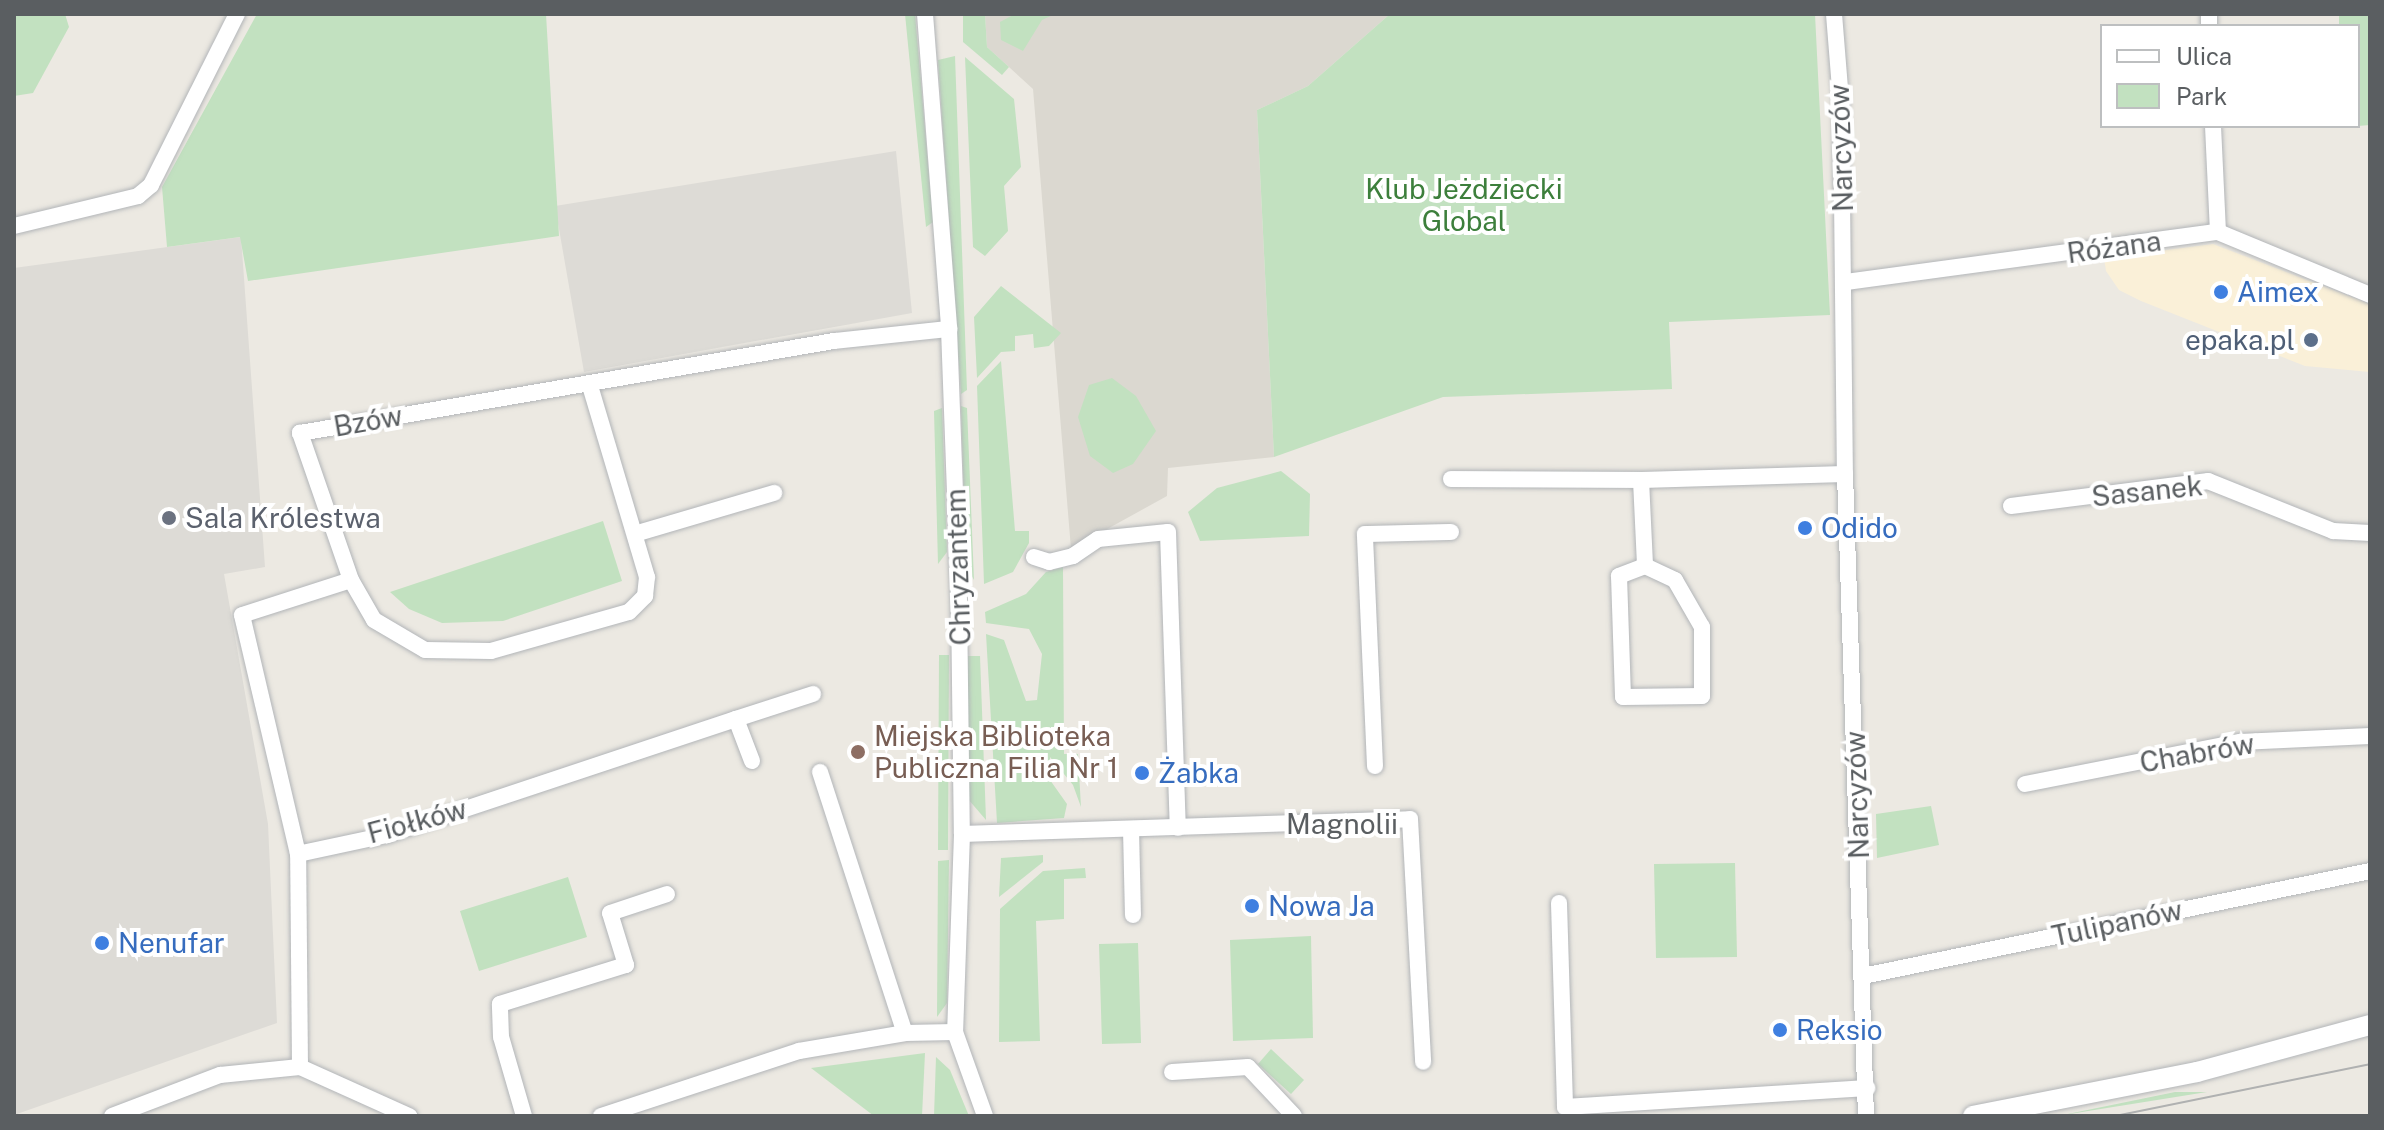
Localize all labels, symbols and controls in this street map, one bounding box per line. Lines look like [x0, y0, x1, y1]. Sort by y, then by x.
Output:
legend [2100, 24, 2360, 128]
text: Ulica [2176, 42, 2232, 70]
text: Park [2176, 82, 2227, 110]
street label: Narcyzów [1822, 83, 1860, 213]
park label: Klub Jeżdziecki Global [1365, 172, 1563, 238]
street label: Różana [2065, 224, 2163, 270]
place label: Aimex [2237, 275, 2319, 309]
marker: Aimex [2212, 283, 2230, 301]
place label: epaka.pl [2185, 323, 2295, 357]
marker: epaka.pl [2302, 331, 2320, 349]
street label: Bzów [331, 398, 405, 444]
street label: Sasanek [2090, 468, 2204, 514]
street label: Chryzantem [938, 488, 978, 646]
place label: Sala Królestwa [185, 501, 381, 535]
marker: Sala Królestwa [160, 509, 178, 527]
place label: Odido [1821, 511, 1898, 545]
marker: Odido [1796, 519, 1814, 537]
place label: Miejska Biblioteka Publiczna Filia Nr 1 [874, 719, 1118, 785]
street label: Chabrów [2137, 726, 2257, 780]
street label: Narcyzów [1838, 730, 1876, 860]
marker: Miejska Biblioteka Publiczna Filia Nr 1 [849, 743, 867, 761]
place label: Żabka [1158, 756, 1239, 790]
marker: Żabka [1133, 764, 1151, 782]
street label: Fiołków [364, 792, 470, 850]
street label: Magnolii [1286, 807, 1398, 841]
place label: Nowa Ja [1268, 889, 1375, 923]
street label: Tulipanów [2049, 893, 2185, 953]
marker: Nowa Ja [1243, 897, 1261, 915]
place label: Nenufar [118, 926, 225, 960]
marker: Nenufar [93, 934, 111, 952]
place label: Reksio [1796, 1013, 1883, 1047]
marker: Reksio [1771, 1021, 1789, 1039]

